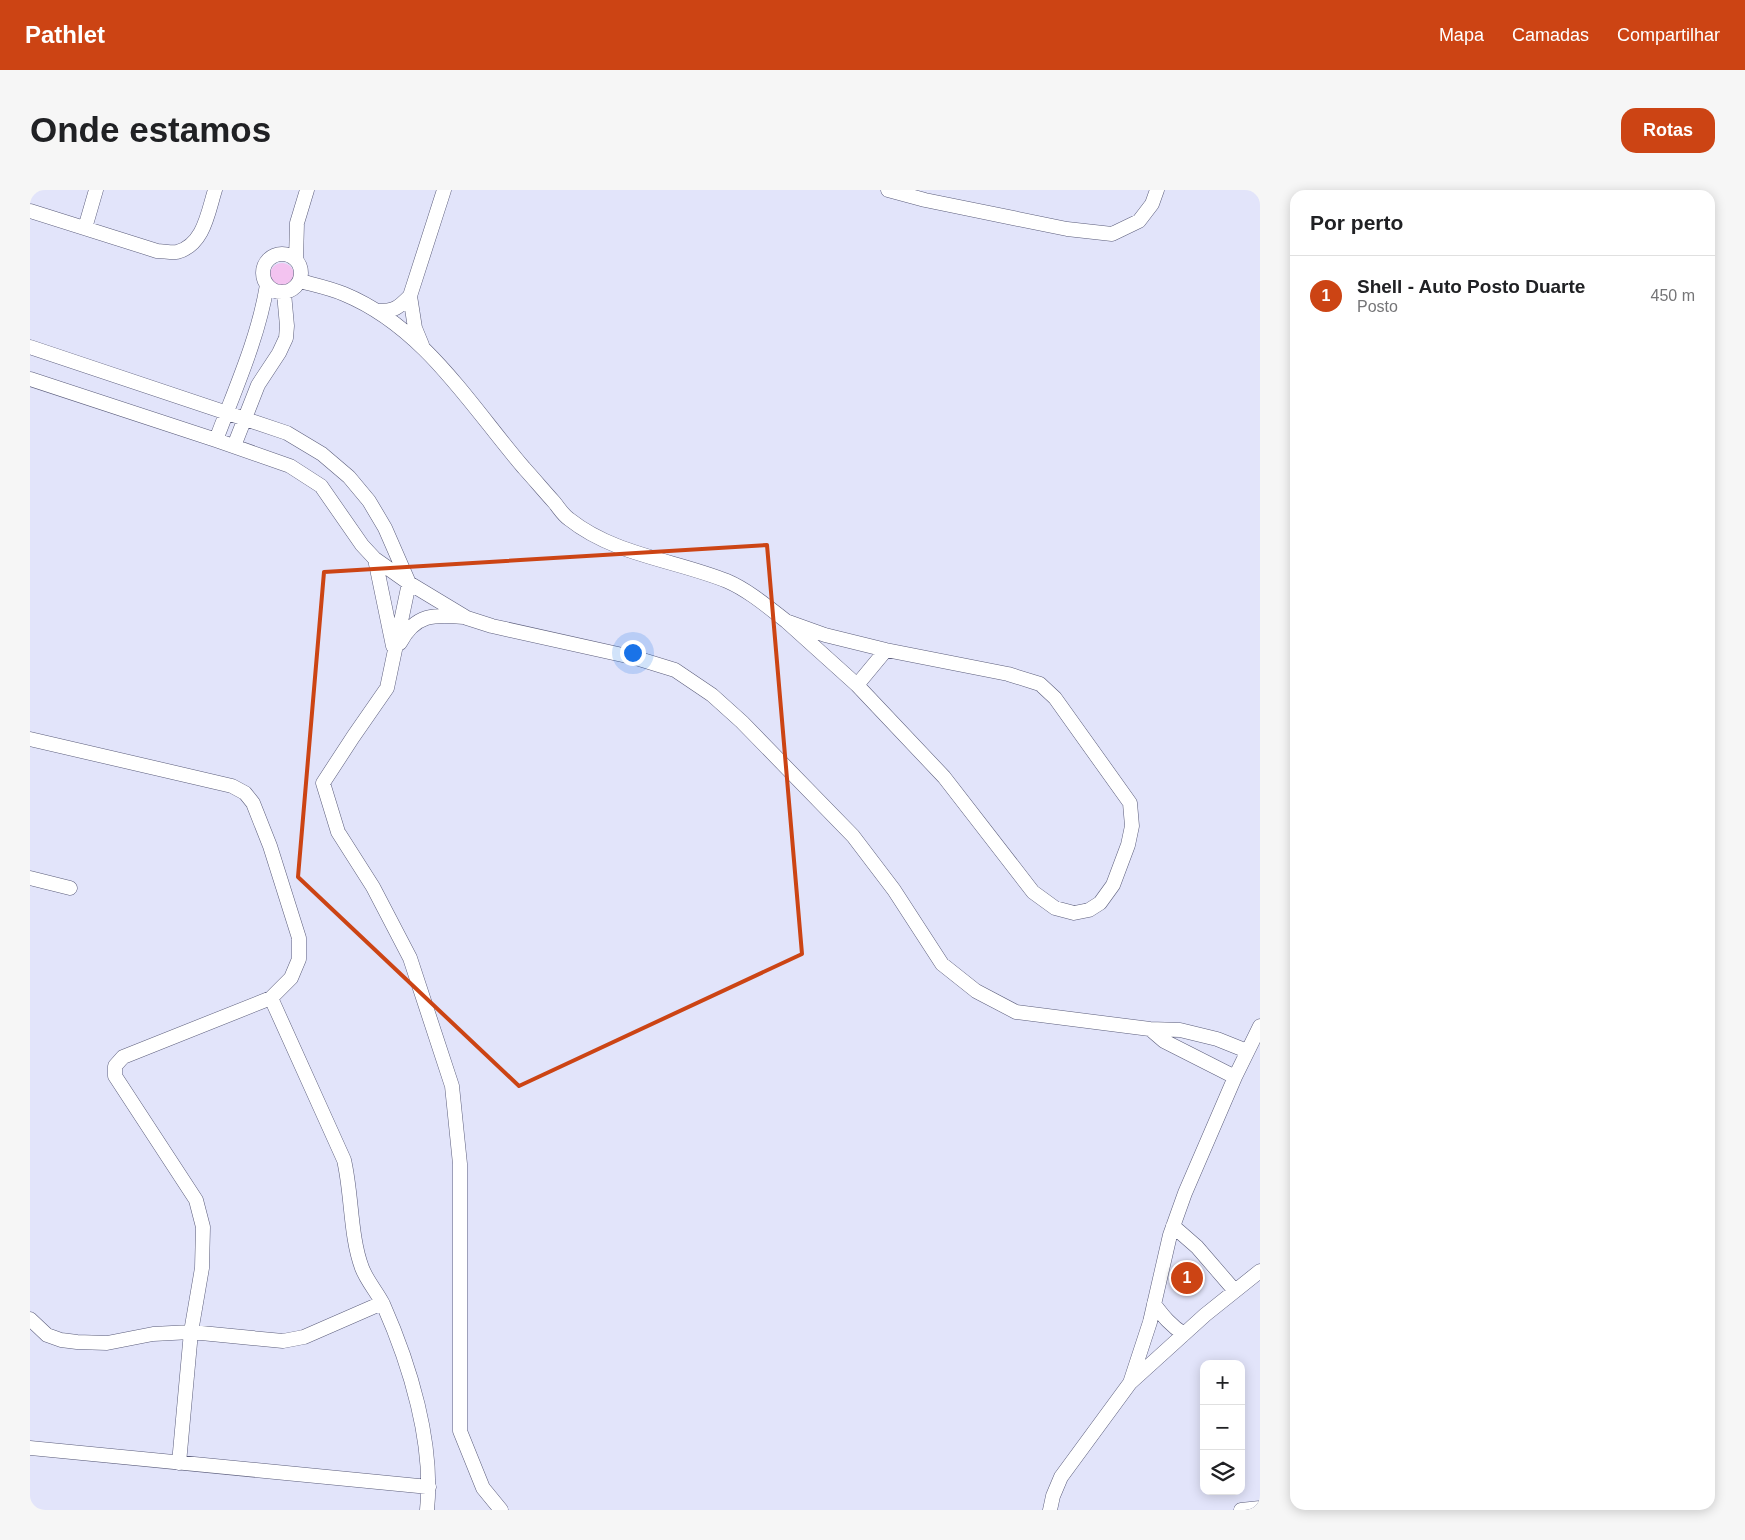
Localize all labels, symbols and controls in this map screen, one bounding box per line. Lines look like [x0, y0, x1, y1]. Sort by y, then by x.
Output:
text: Pathlet [25, 21, 105, 48]
text: Mapa [1439, 25, 1484, 45]
text: Camadas [1512, 25, 1589, 45]
text: Compartilhar [1617, 25, 1720, 45]
button: Rotas [1621, 108, 1715, 153]
text: Onde estamos [30, 110, 271, 149]
text: Por perto [1310, 211, 1403, 234]
text: Shell - Auto Posto Duarte [1357, 276, 1585, 297]
text: 1 [1322, 287, 1330, 304]
text: 450 m [1651, 287, 1695, 304]
text: Posto [1357, 298, 1398, 315]
your location [620, 640, 646, 666]
pin: 1 [1171, 1259, 1203, 1297]
map controls [1200, 1360, 1245, 1495]
button: + [1200, 1360, 1245, 1405]
button: − [1200, 1405, 1245, 1450]
button: layers [1200, 1450, 1245, 1495]

